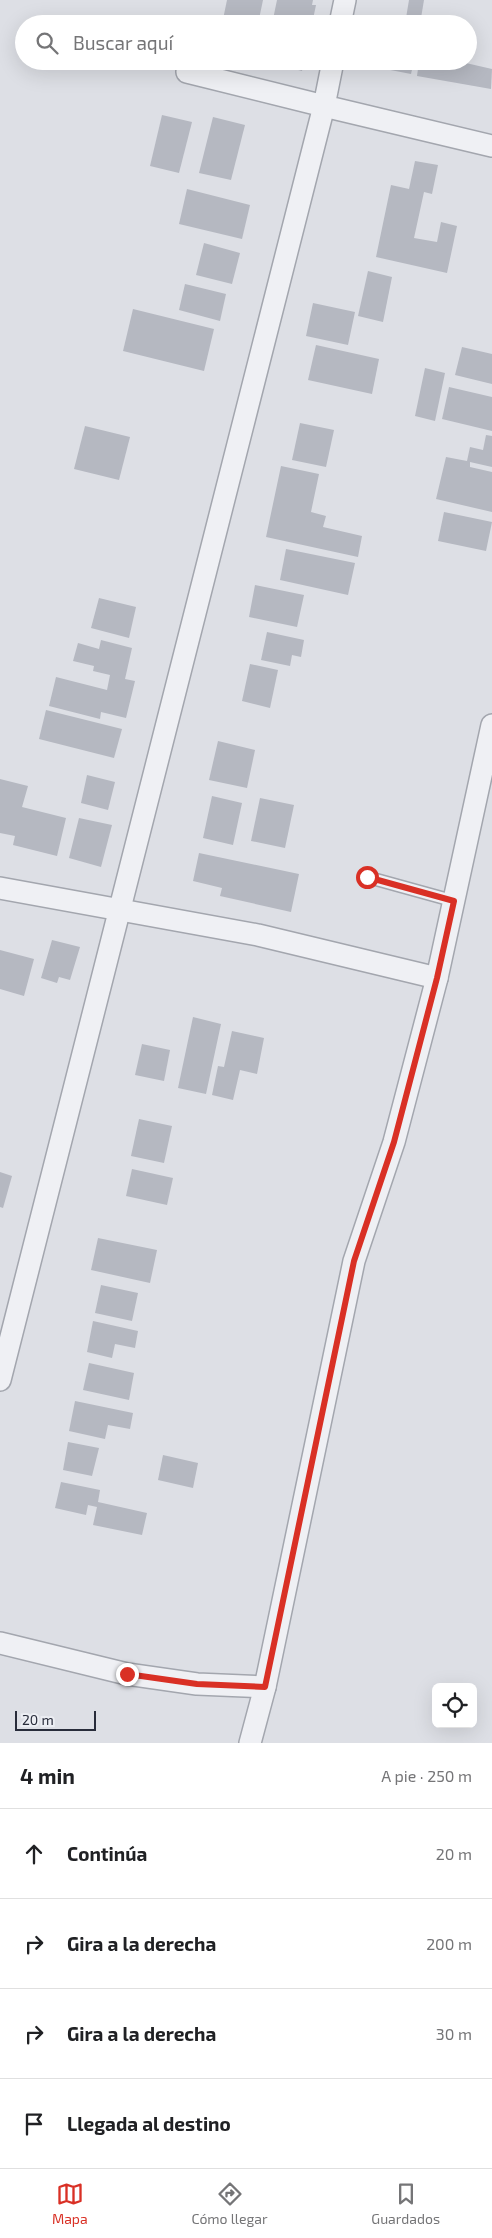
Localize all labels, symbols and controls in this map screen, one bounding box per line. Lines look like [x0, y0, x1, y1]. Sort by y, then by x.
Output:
search box [15, 15, 477, 70]
icon: search [33, 29, 61, 57]
text: Buscar aquí [73, 31, 173, 54]
route start [356, 866, 379, 889]
route end [116, 1663, 139, 1686]
map controls [432, 1683, 477, 1728]
button: locate [432, 1683, 477, 1728]
scale bar [15, 1708, 96, 1731]
text: 20 m [22, 1711, 54, 1728]
text: 4 min [20, 1763, 75, 1788]
text: A pie · 250 m [381, 1766, 472, 1785]
icon: ahead [20, 1840, 48, 1868]
text: Continúa [67, 1842, 147, 1865]
text: 20 m [436, 1844, 472, 1863]
icon: right [20, 1930, 48, 1958]
text: Gira a la derecha [67, 1932, 216, 1955]
text: 200 m [426, 1934, 472, 1953]
icon: right [20, 2020, 48, 2048]
text: Gira a la derecha [67, 2022, 216, 2045]
text: 30 m [436, 2024, 472, 2043]
icon: arrive [20, 2110, 48, 2138]
text: Llegada al destino [67, 2112, 231, 2135]
tab: Mapa [52, 2180, 88, 2227]
tab: Cómo llegar [191, 2180, 268, 2227]
tab: Guardados [371, 2180, 440, 2227]

